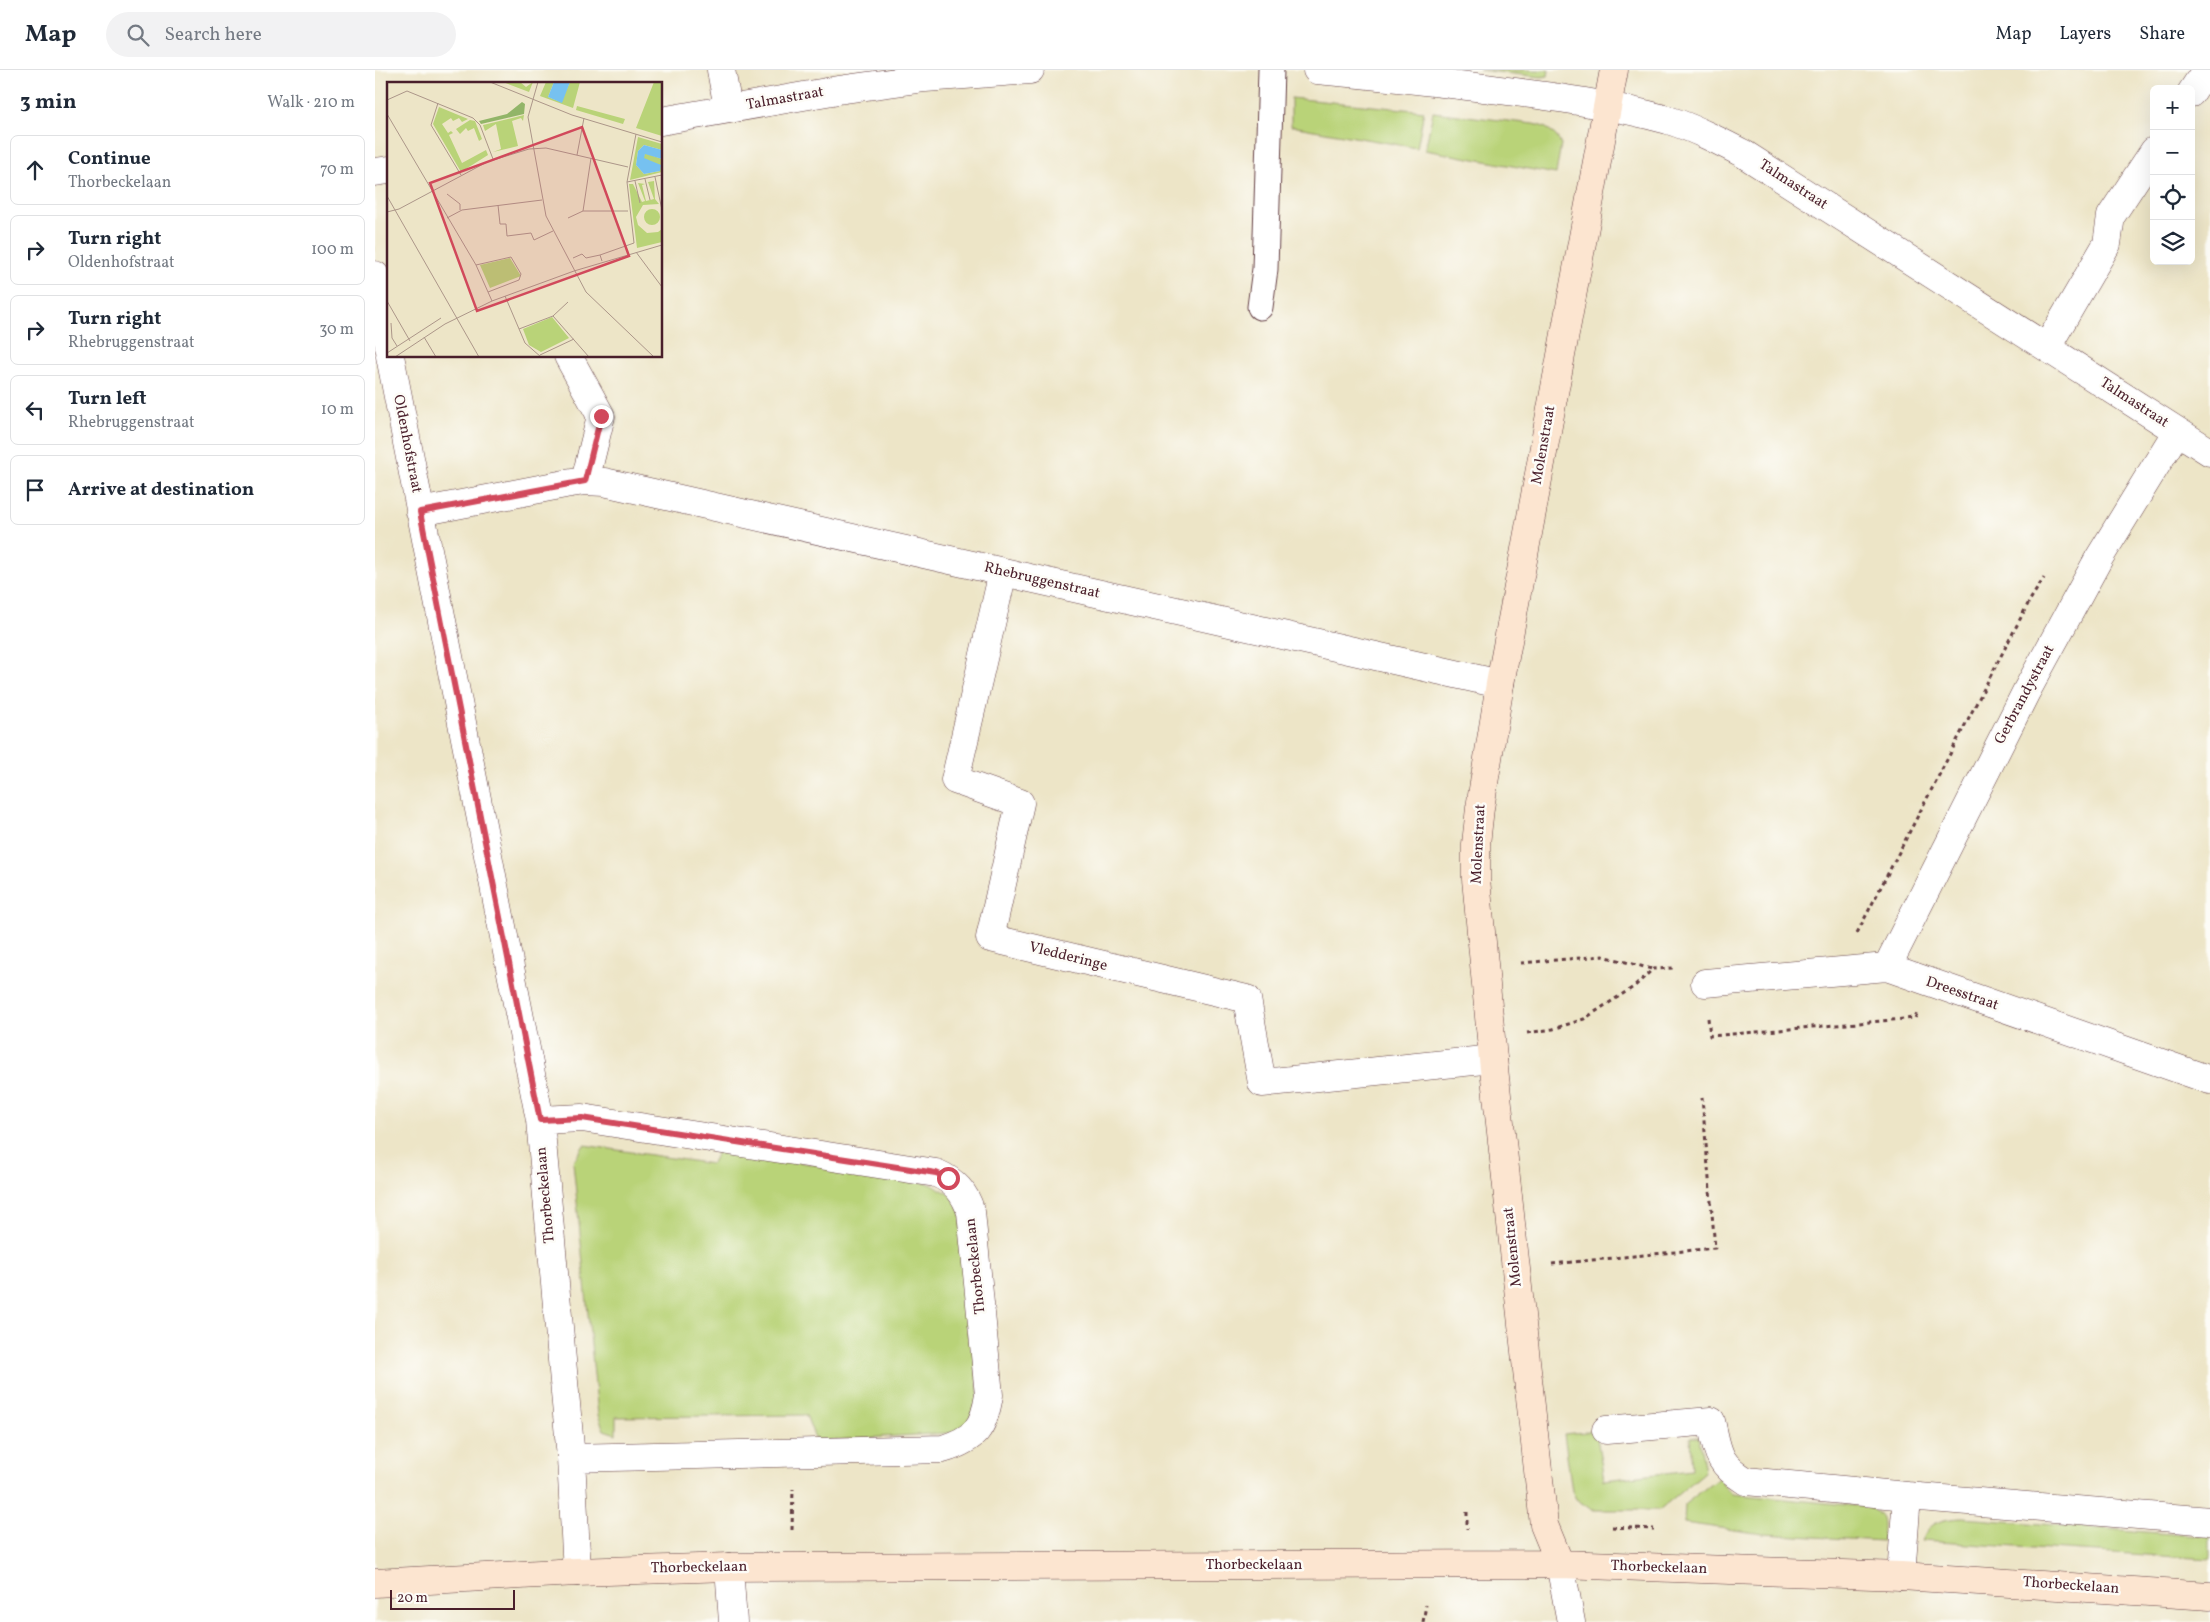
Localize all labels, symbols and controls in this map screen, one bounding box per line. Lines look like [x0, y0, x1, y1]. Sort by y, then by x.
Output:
search box [106, 12, 456, 57]
text: Map [25, 18, 76, 52]
icon: search [124, 21, 152, 49]
text: Search here [164, 22, 262, 48]
text: Map [1995, 22, 2031, 47]
text: Layers [2059, 22, 2111, 47]
text: Share [2139, 22, 2185, 47]
inset map [387, 82, 663, 358]
street label: Talmastraat [745, 82, 825, 116]
map controls [2150, 85, 2195, 265]
button: + [2150, 85, 2195, 130]
text: 3 min [20, 88, 76, 117]
text: Walk · 210 m [267, 92, 355, 114]
button: − [2150, 130, 2195, 175]
text: Continue [68, 146, 151, 172]
street label: Talmastraat [1754, 155, 1832, 215]
icon: ahead [21, 156, 49, 184]
text: 70 m [320, 159, 354, 181]
text: Thorbeckelaan [68, 172, 171, 194]
button: locate [2150, 175, 2195, 220]
button: layers [2150, 220, 2195, 265]
text: Turn right [68, 226, 161, 252]
icon: right [21, 236, 49, 264]
text: 100 m [311, 239, 354, 261]
text: Oldenhofstraat [68, 252, 175, 274]
text: Turn right [68, 306, 161, 332]
icon: right [21, 316, 49, 344]
text: 30 m [319, 319, 354, 341]
text: Rhebruggenstraat [68, 332, 195, 354]
street label: Talmastraat [2095, 373, 2173, 433]
text: Turn left [68, 386, 147, 412]
street label: Oldenhofstraat [387, 393, 427, 495]
icon: left [21, 396, 49, 424]
text: 10 m [321, 399, 354, 421]
street label: Molenstraat [1527, 404, 1561, 486]
route end [590, 405, 613, 428]
text: Rhebruggenstraat [68, 412, 195, 434]
icon: arrive [21, 476, 49, 504]
text: Arrive at destination [68, 477, 254, 503]
street label: Rhebruggenstraat [982, 557, 1102, 605]
street label: Gerbrandystraat [1990, 642, 2060, 748]
street label: Molenstraat [1466, 804, 1492, 884]
street label: Vledderinge [1027, 937, 1109, 977]
street label: Dreesstraat [1923, 972, 2001, 1016]
street label: Thorbeckelaan [531, 1146, 561, 1244]
route start [937, 1167, 960, 1190]
street label: Molenstraat [1498, 1206, 1528, 1288]
street label: Thorbeckelaan [960, 1217, 992, 1315]
street label: Thorbeckelaan [1206, 1555, 1302, 1576]
street label: Thorbeckelaan [1610, 1556, 1708, 1580]
street label: Thorbeckelaan [650, 1557, 748, 1579]
street label: Thorbeckelaan [2022, 1572, 2120, 1600]
scale bar [390, 1587, 515, 1610]
text: 20 m [397, 1589, 428, 1608]

